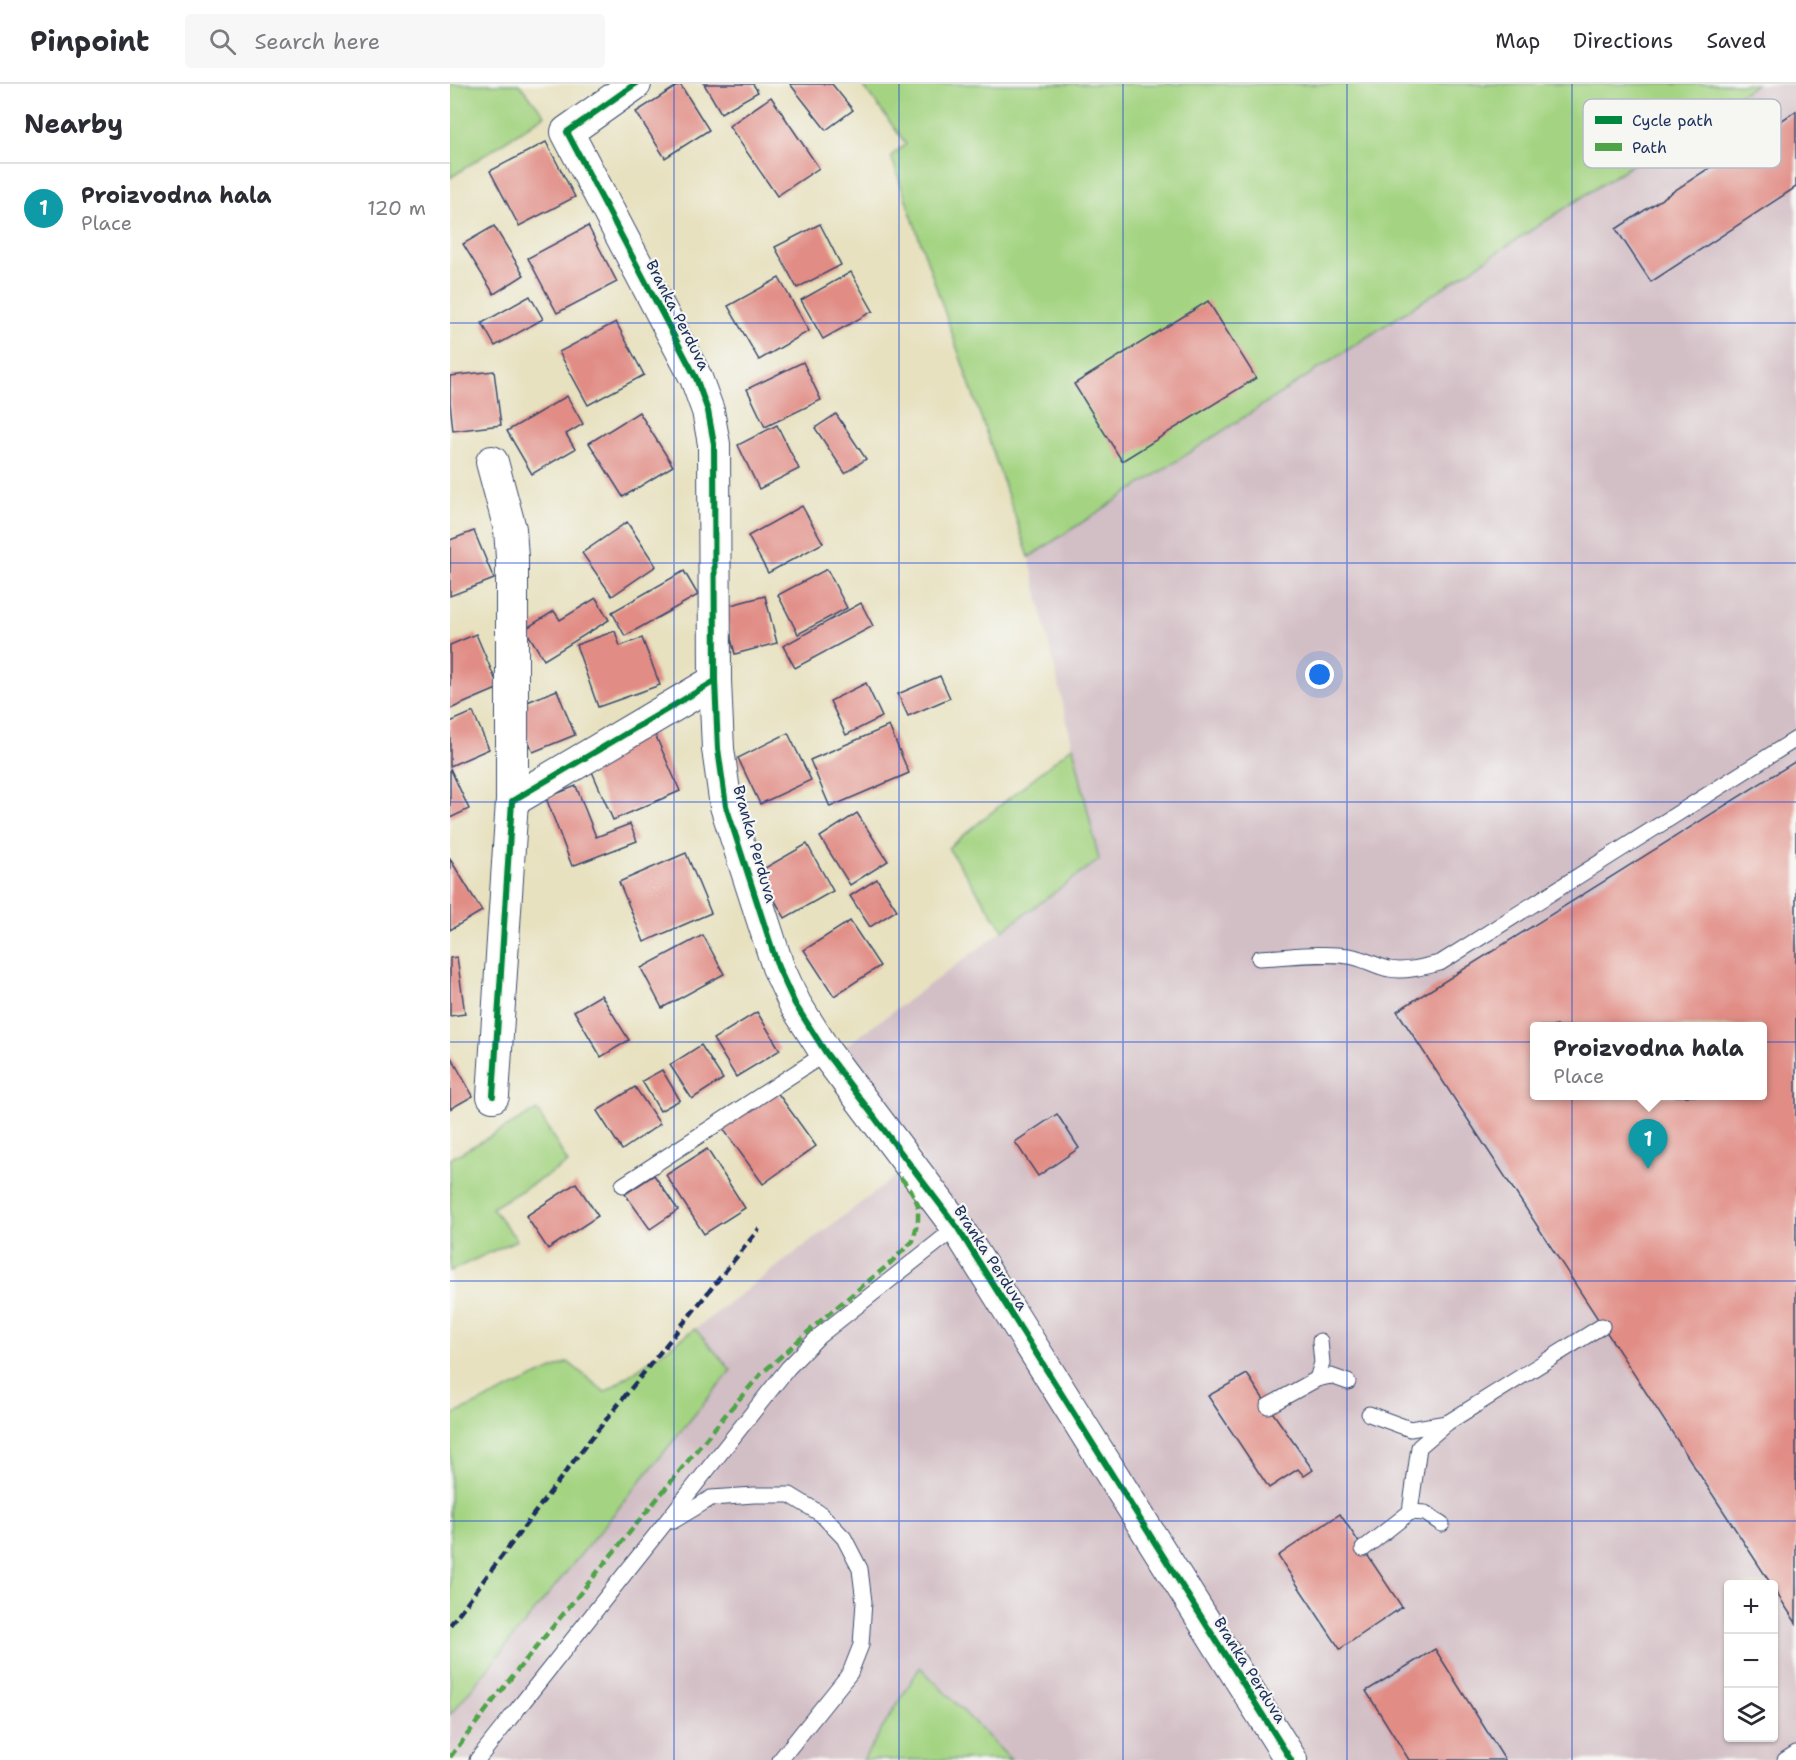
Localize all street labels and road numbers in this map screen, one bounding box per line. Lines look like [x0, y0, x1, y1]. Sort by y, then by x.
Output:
street label: Branka Perduva [641, 256, 715, 374]
street label: Branka Perduva [728, 783, 782, 905]
street label: Branka Perduva [949, 1201, 1033, 1315]
street label: Branka Perduva [1209, 1613, 1291, 1727]

